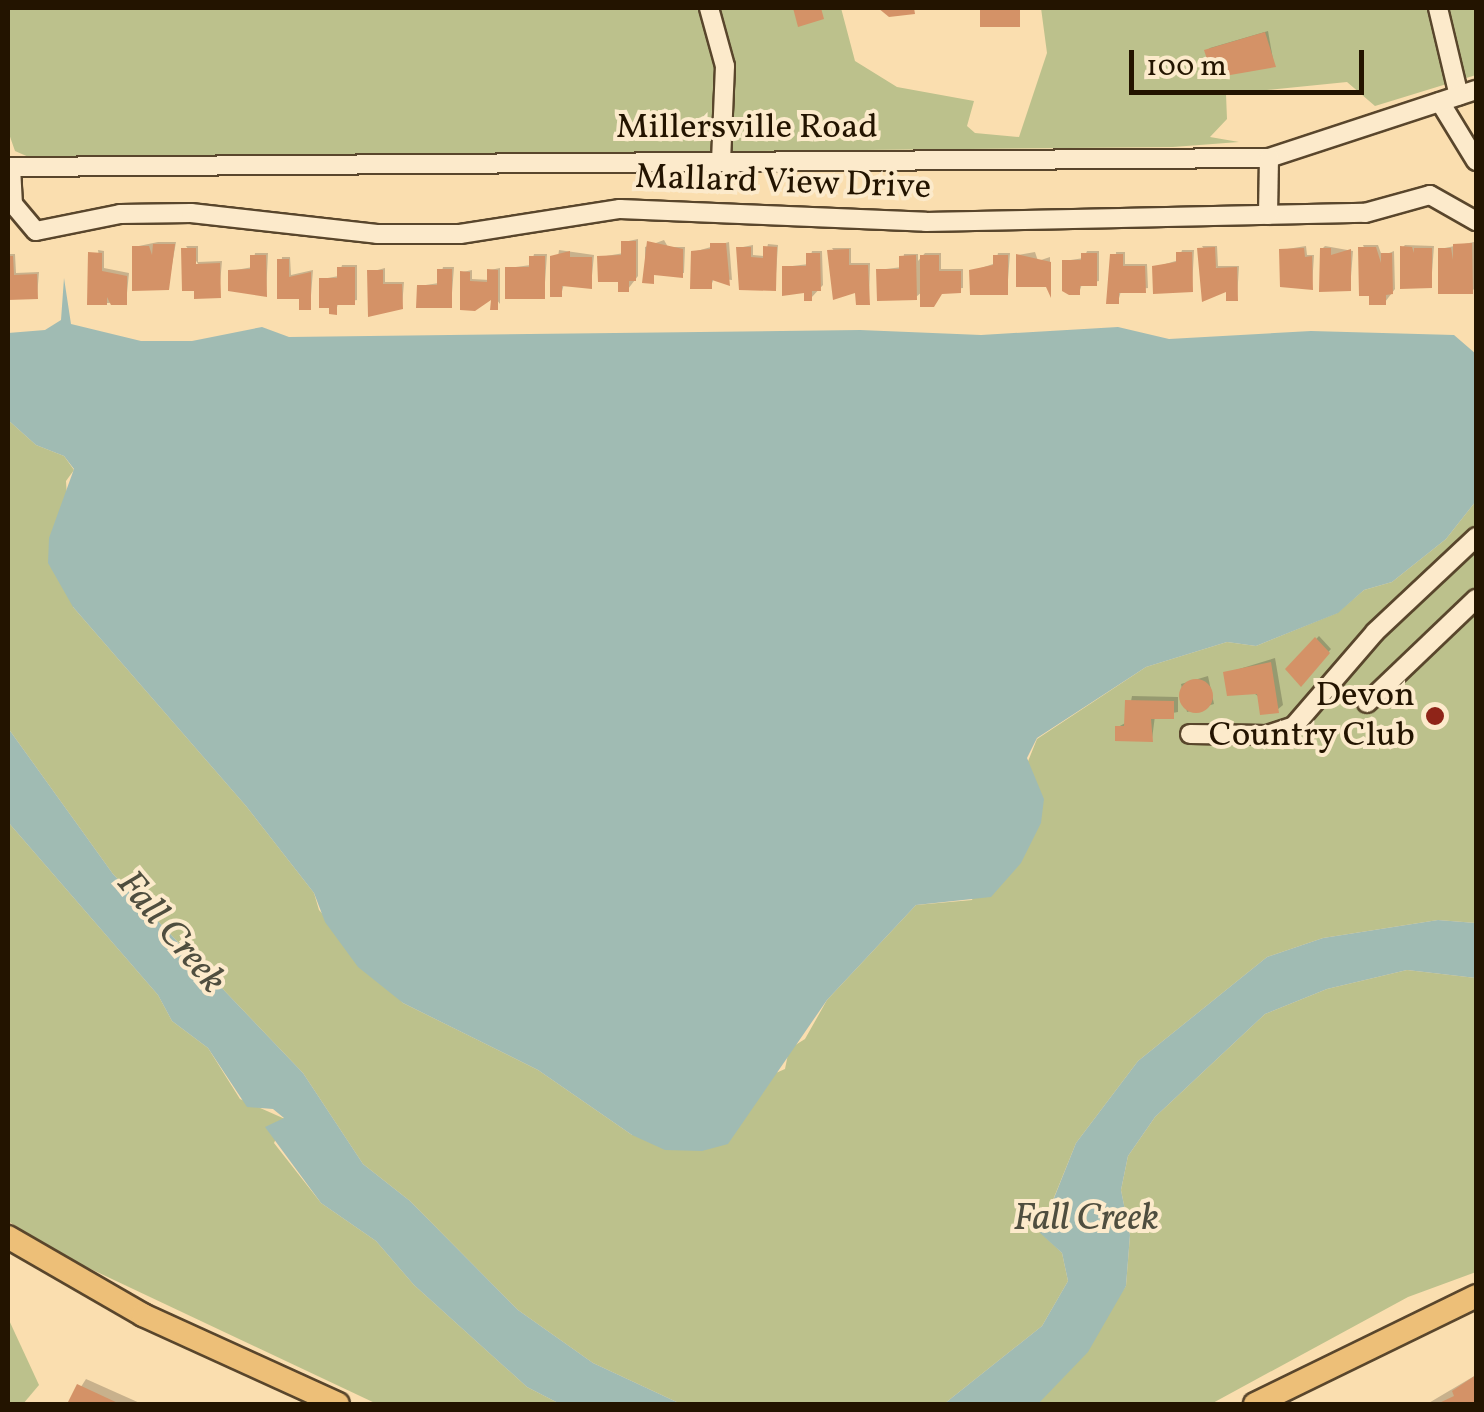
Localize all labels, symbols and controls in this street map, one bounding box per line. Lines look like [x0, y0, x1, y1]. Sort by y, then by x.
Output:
scale bar [1134, 30, 1369, 92]
text: 100 m [1146, 46, 1227, 88]
street label: Millersville Road [616, 107, 878, 149]
street label: Mallard View Drive [633, 157, 933, 209]
place label: Devon Country Club [1208, 675, 1415, 757]
marker: Devon Country Club [1424, 705, 1446, 727]
water label: Fall Creek [106, 863, 234, 1003]
water label: Fall Creek [1013, 1197, 1159, 1243]

